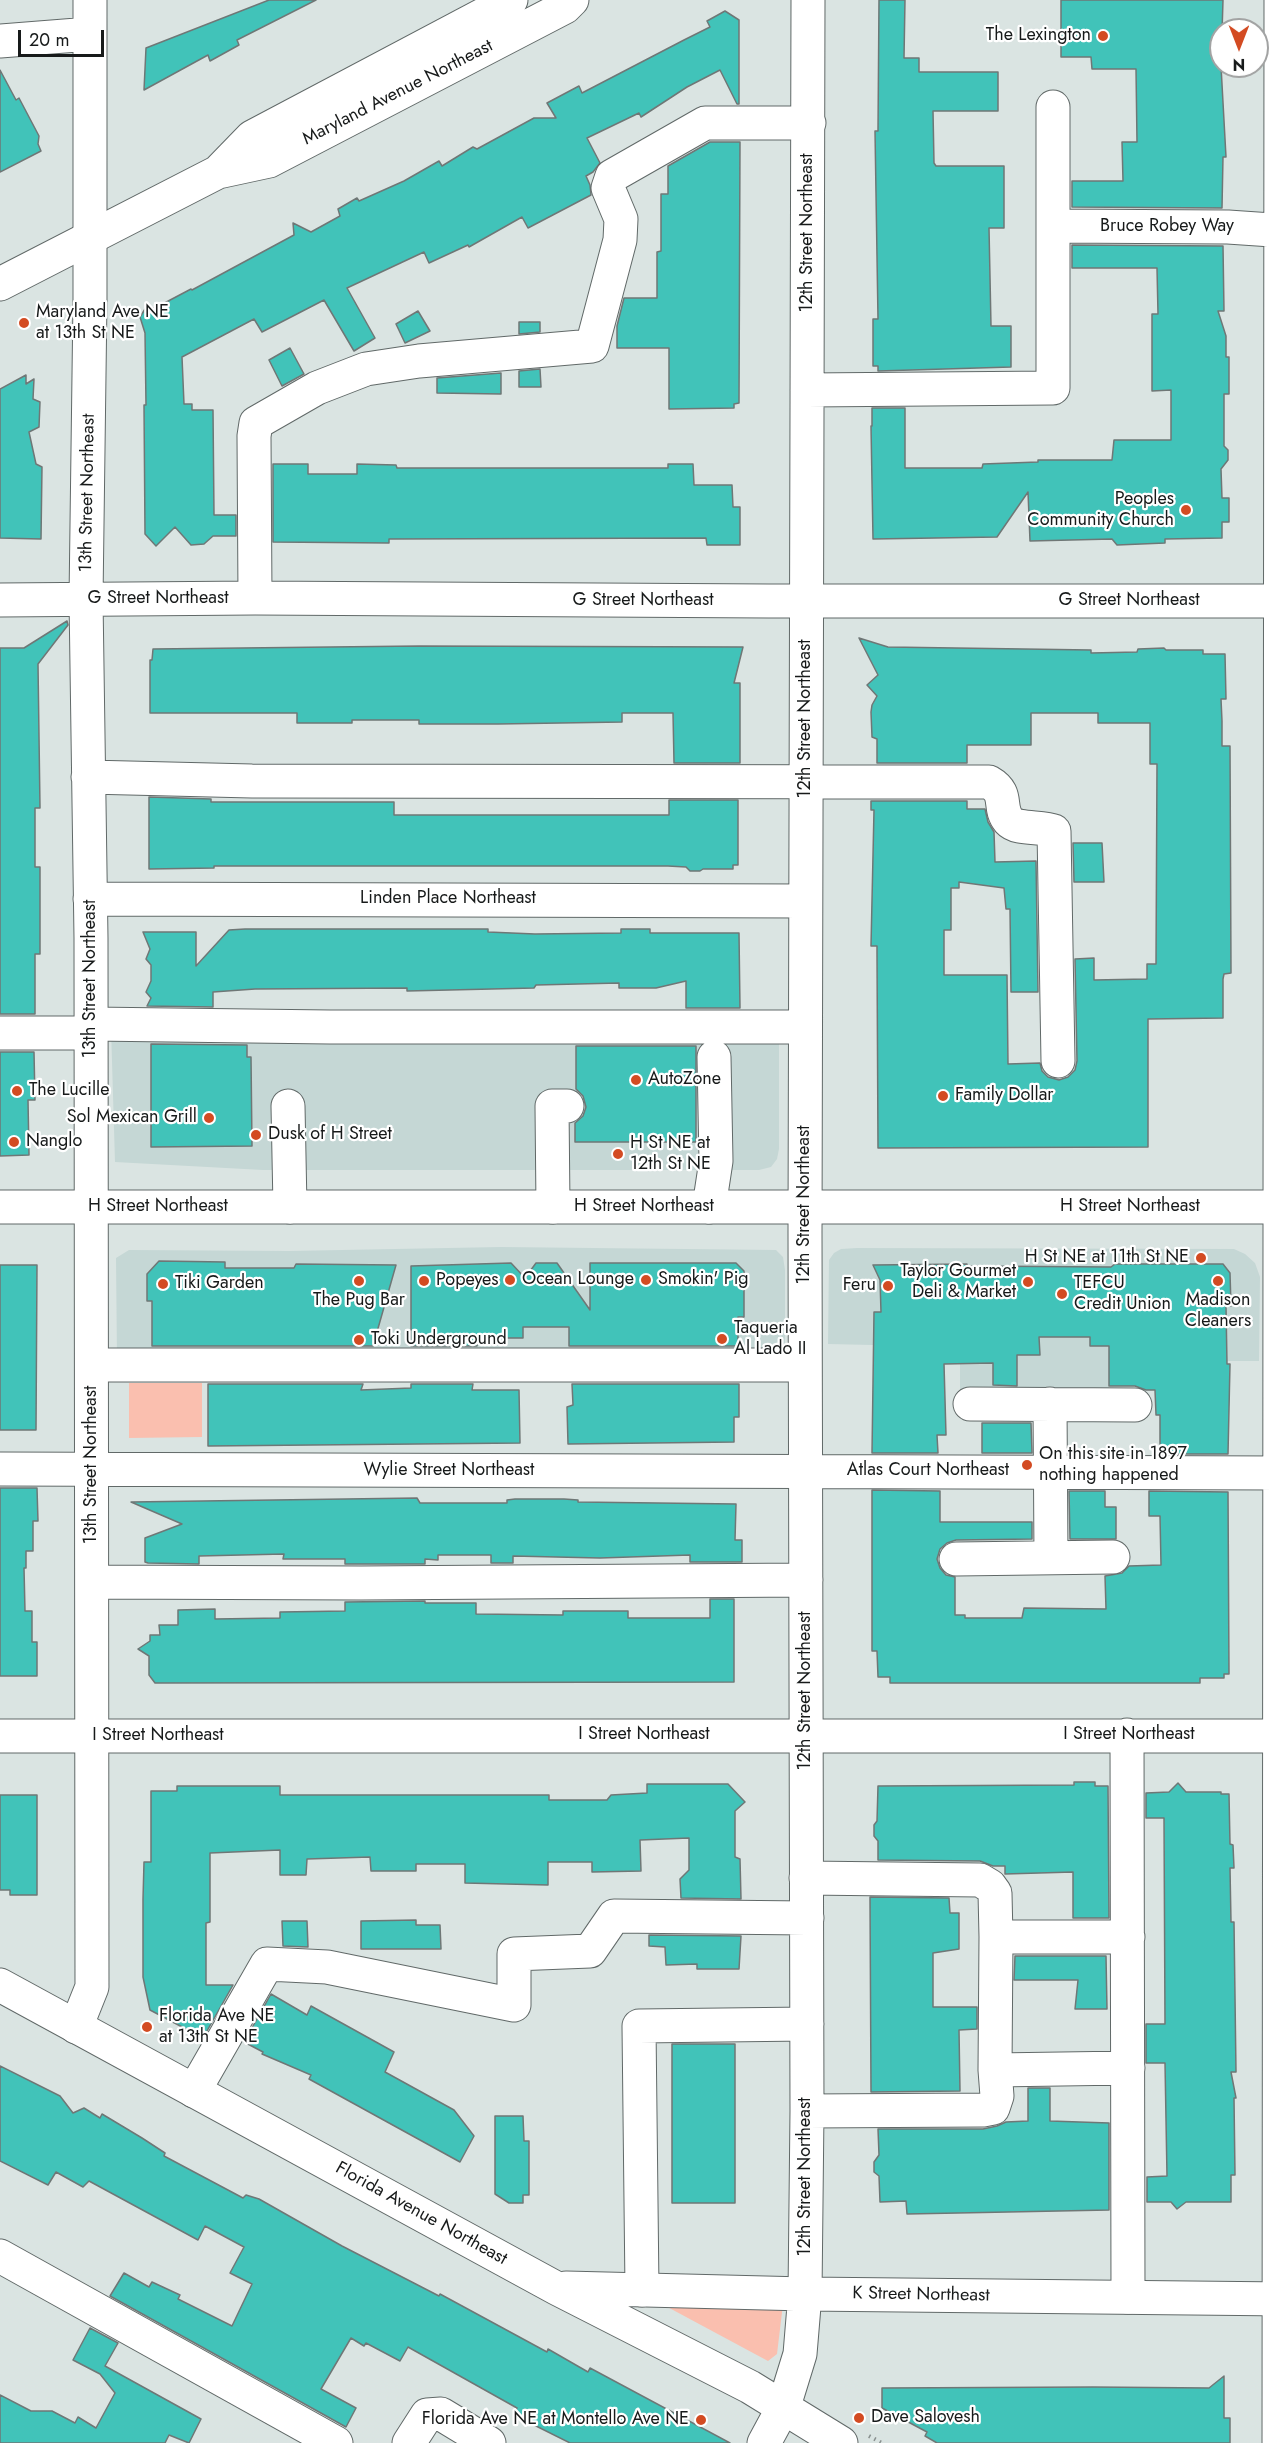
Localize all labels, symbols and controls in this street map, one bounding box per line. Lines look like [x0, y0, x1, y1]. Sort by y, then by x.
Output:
scale bar [21, 18, 106, 56]
north arrow [1209, 18, 1269, 78]
place label: The Lexington [986, 25, 1091, 47]
text: 20 m [29, 27, 69, 53]
marker: The Lexington [1096, 29, 1110, 43]
street label: Maryland Avenue Northeast [299, 36, 497, 150]
text: N [1233, 53, 1245, 76]
street label: 12th Street Northeast [797, 153, 819, 313]
street label: Bruce Robey Way [1100, 216, 1234, 238]
place label: Maryland Ave NE at 13th St NE [36, 302, 169, 344]
marker: Maryland Ave NE at 13th St NE [17, 316, 31, 330]
street label: 13th Street Northeast [76, 413, 100, 573]
place label: Peoples Community Church [1027, 489, 1174, 532]
marker: Peoples Community Church [1179, 503, 1193, 517]
street label: G Street Northeast [88, 588, 228, 610]
street label: G Street Northeast [573, 590, 713, 612]
street label: G Street Northeast [1059, 590, 1199, 612]
street label: 12th Street Northeast [795, 639, 817, 799]
street label: Linden Place Northeast [360, 888, 536, 910]
street label: 13th Street Northeast [80, 900, 102, 1058]
place label: AutoZone [648, 1069, 721, 1091]
marker: AutoZone [629, 1073, 643, 1087]
place label: The Lucille [29, 1080, 110, 1102]
marker: The Lucille [10, 1084, 24, 1098]
place label: Family Dollar [955, 1085, 1053, 1107]
marker: Family Dollar [936, 1089, 950, 1103]
place label: Sol Mexican Grill [67, 1107, 197, 1129]
marker: Sol Mexican Grill [202, 1111, 216, 1125]
place label: Dusk of H Street [268, 1124, 392, 1146]
street label: 12th Street Northeast [794, 1125, 816, 1285]
marker: Dusk of H Street [249, 1128, 263, 1142]
place label: Nanglo [26, 1131, 82, 1153]
place label: H St NE at 12th St NE [630, 1133, 711, 1176]
marker: Nanglo [7, 1135, 21, 1149]
marker: H St NE at 12th St NE [611, 1147, 625, 1161]
street label: H Street Northeast [88, 1196, 228, 1218]
street label: H Street Northeast [574, 1196, 714, 1218]
street label: H Street Northeast [1060, 1196, 1200, 1218]
place label: H St NE at 11th St NE [1025, 1247, 1189, 1269]
marker: H St NE at 11th St NE [1194, 1251, 1208, 1265]
place label: Taylor Gourmet Deli & Market [900, 1261, 1016, 1304]
place label: Ocean Lounge [522, 1269, 634, 1291]
place label: Smokin' Pig [658, 1269, 749, 1291]
place label: Popeyes [436, 1270, 499, 1292]
place label: Tiki Garden [175, 1273, 264, 1295]
marker: Ocean Lounge [503, 1273, 517, 1287]
marker: Smokin' Pig [639, 1273, 653, 1287]
place label: TEFCU Credit Union [1074, 1273, 1171, 1316]
marker: The Pug Bar [352, 1274, 366, 1288]
marker: Popeyes [417, 1274, 431, 1288]
marker: Madison Cleaners [1211, 1274, 1225, 1288]
place label: Feru [843, 1275, 876, 1297]
marker: Taylor Gourmet Deli & Market [1021, 1275, 1035, 1289]
marker: Tiki Garden [156, 1277, 170, 1291]
marker: Feru [881, 1279, 895, 1293]
marker: TEFCU Credit Union [1055, 1287, 1069, 1301]
place label: The Pug Bar [313, 1290, 405, 1312]
place label: Madison Cleaners [1185, 1290, 1251, 1332]
place label: Taqueria Al Lado II [734, 1318, 806, 1360]
place label: Toki Underground [371, 1329, 507, 1351]
marker: Taqueria Al Lado II [715, 1332, 729, 1346]
marker: Toki Underground [352, 1333, 366, 1347]
street label: 13th Street Northeast [81, 1386, 103, 1544]
place label: On this site in 1897 nothing happened [1039, 1444, 1187, 1486]
marker: On this site in 1897 nothing happened [1020, 1458, 1034, 1472]
street label: Wylie Street Northeast [364, 1460, 534, 1482]
street label: Atlas Court Northeast [847, 1460, 1009, 1482]
street label: 12th Street Northeast [795, 1611, 817, 1771]
street label: I Street Northeast [578, 1724, 710, 1746]
street label: I Street Northeast [1063, 1724, 1195, 1746]
street label: I Street Northeast [92, 1725, 224, 1747]
place label: Florida Ave NE at 13th St NE [159, 2006, 274, 2048]
marker: Florida Ave NE at 13th St NE [140, 2020, 154, 2034]
street label: 12th Street Northeast [795, 2097, 817, 2257]
street label: Florida Avenue Northeast [331, 2158, 511, 2270]
street label: K Street Northeast [852, 2283, 990, 2307]
place label: Dave Salovesh [871, 2407, 980, 2429]
place label: Florida Ave NE at Montello Ave NE [422, 2409, 689, 2431]
marker: Dave Salovesh [852, 2411, 866, 2425]
marker: Florida Ave NE at Montello Ave NE [694, 2413, 708, 2427]

